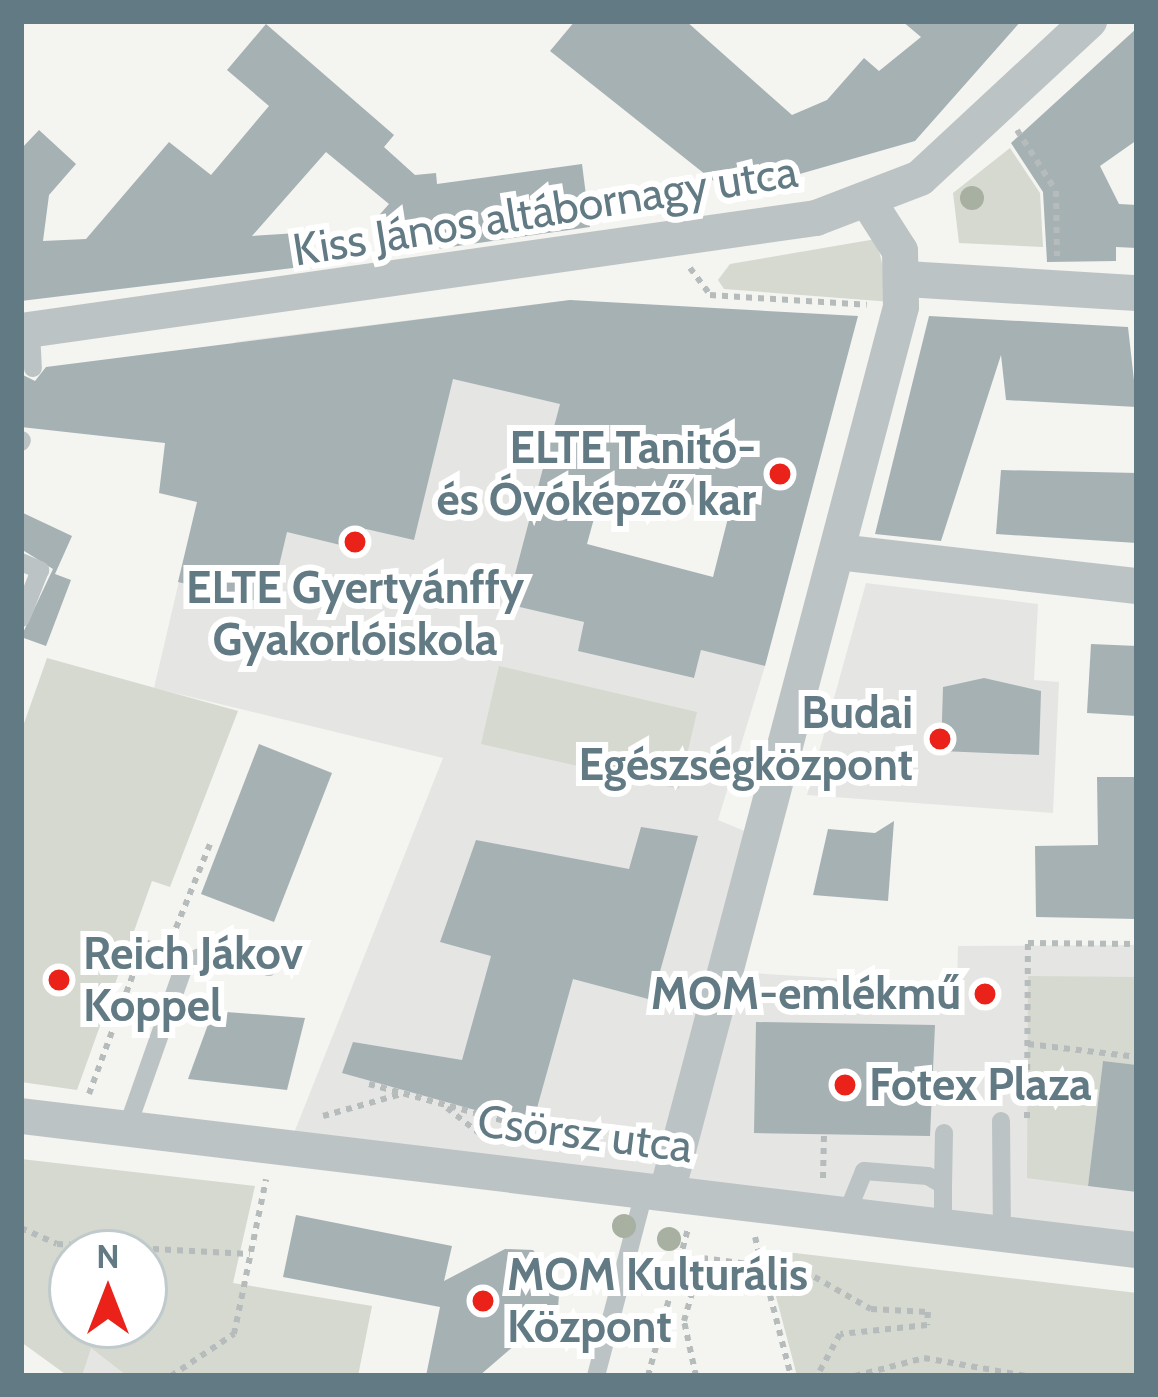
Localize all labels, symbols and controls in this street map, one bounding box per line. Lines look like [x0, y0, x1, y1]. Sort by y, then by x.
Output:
street label: Kiss János altábornagy utca [289, 144, 801, 278]
place label: ELTE Tanitó- és Óvóképző kar [437, 421, 756, 527]
marker: ELTE Tanitó- és Óvóképző kar [767, 461, 793, 487]
marker: ELTE Gyertyánffy Gyakorlóiskola [342, 529, 368, 555]
place label: ELTE Gyertyánffy Gyakorlóiskola [186, 561, 524, 667]
place label: Budai Egészségközpont [579, 686, 913, 792]
marker: Budai Egészségközpont [924, 723, 956, 755]
place label: Reich Jákov Koppel [83, 927, 303, 1033]
marker: Reich Jákov Koppel [46, 967, 72, 993]
place label: MOM-emlékmű [651, 967, 961, 1021]
marker: MOM-emlékmű [972, 981, 998, 1007]
place label: Fotex Plaza [869, 1058, 1092, 1112]
marker: Fotex Plaza [832, 1072, 858, 1098]
street label: Csörsz utca [475, 1094, 695, 1174]
north arrow [48, 1229, 168, 1349]
text: N [96, 1236, 120, 1276]
place label: MOM Kulturális Központ [507, 1248, 808, 1354]
marker: MOM Kulturális Központ [470, 1288, 496, 1314]

